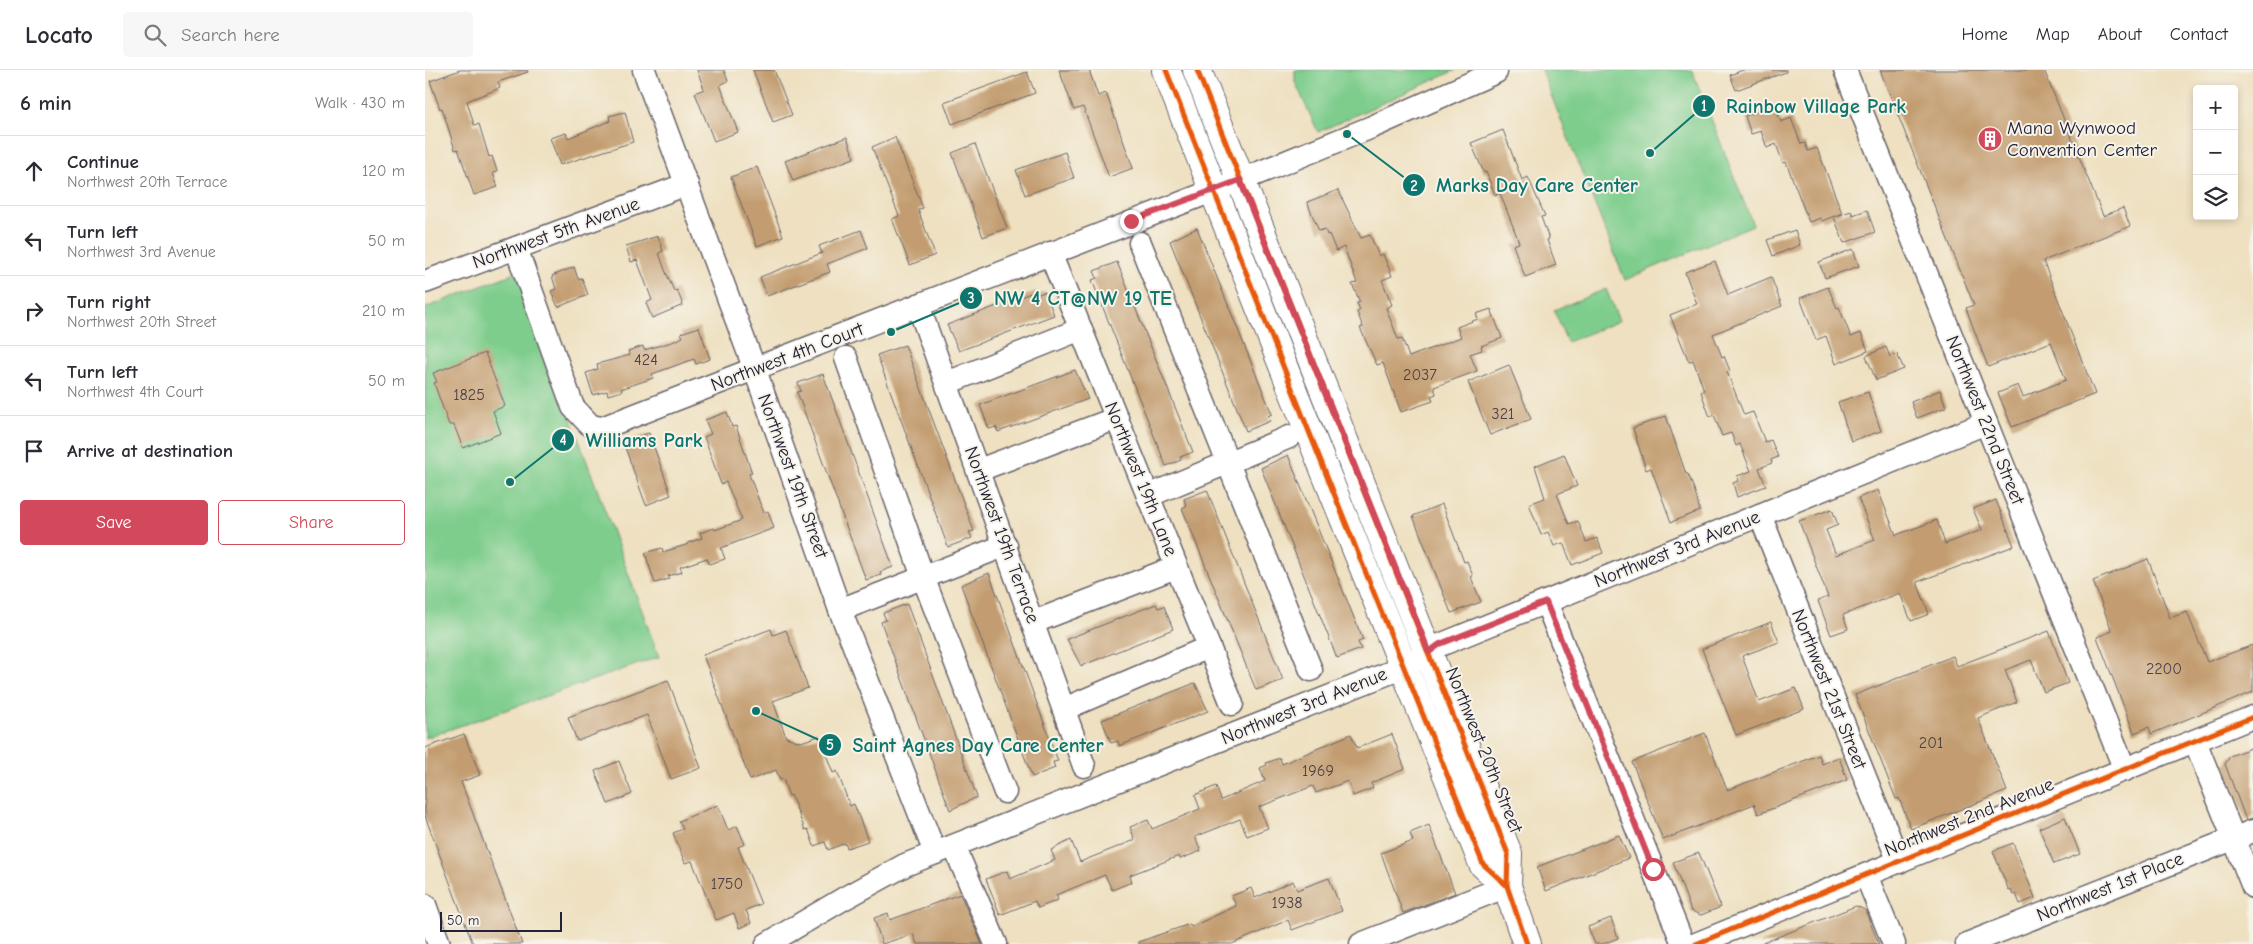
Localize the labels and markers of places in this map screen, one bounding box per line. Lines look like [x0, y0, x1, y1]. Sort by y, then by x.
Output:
callout: Rainbow Village Park [1691, 89, 1917, 124]
place label: Mana Wynwood Convention Center [2007, 117, 2158, 161]
building icon: Mana Wynwood Convention Center [1977, 126, 2003, 152]
callout: Marks Day Care Center [1401, 168, 1648, 203]
callout: NW 4 CT@NW 19 TE [959, 280, 1182, 315]
callout: Williams Park [550, 422, 712, 457]
callout: Saint Agnes Day Care Center [817, 727, 1113, 762]

